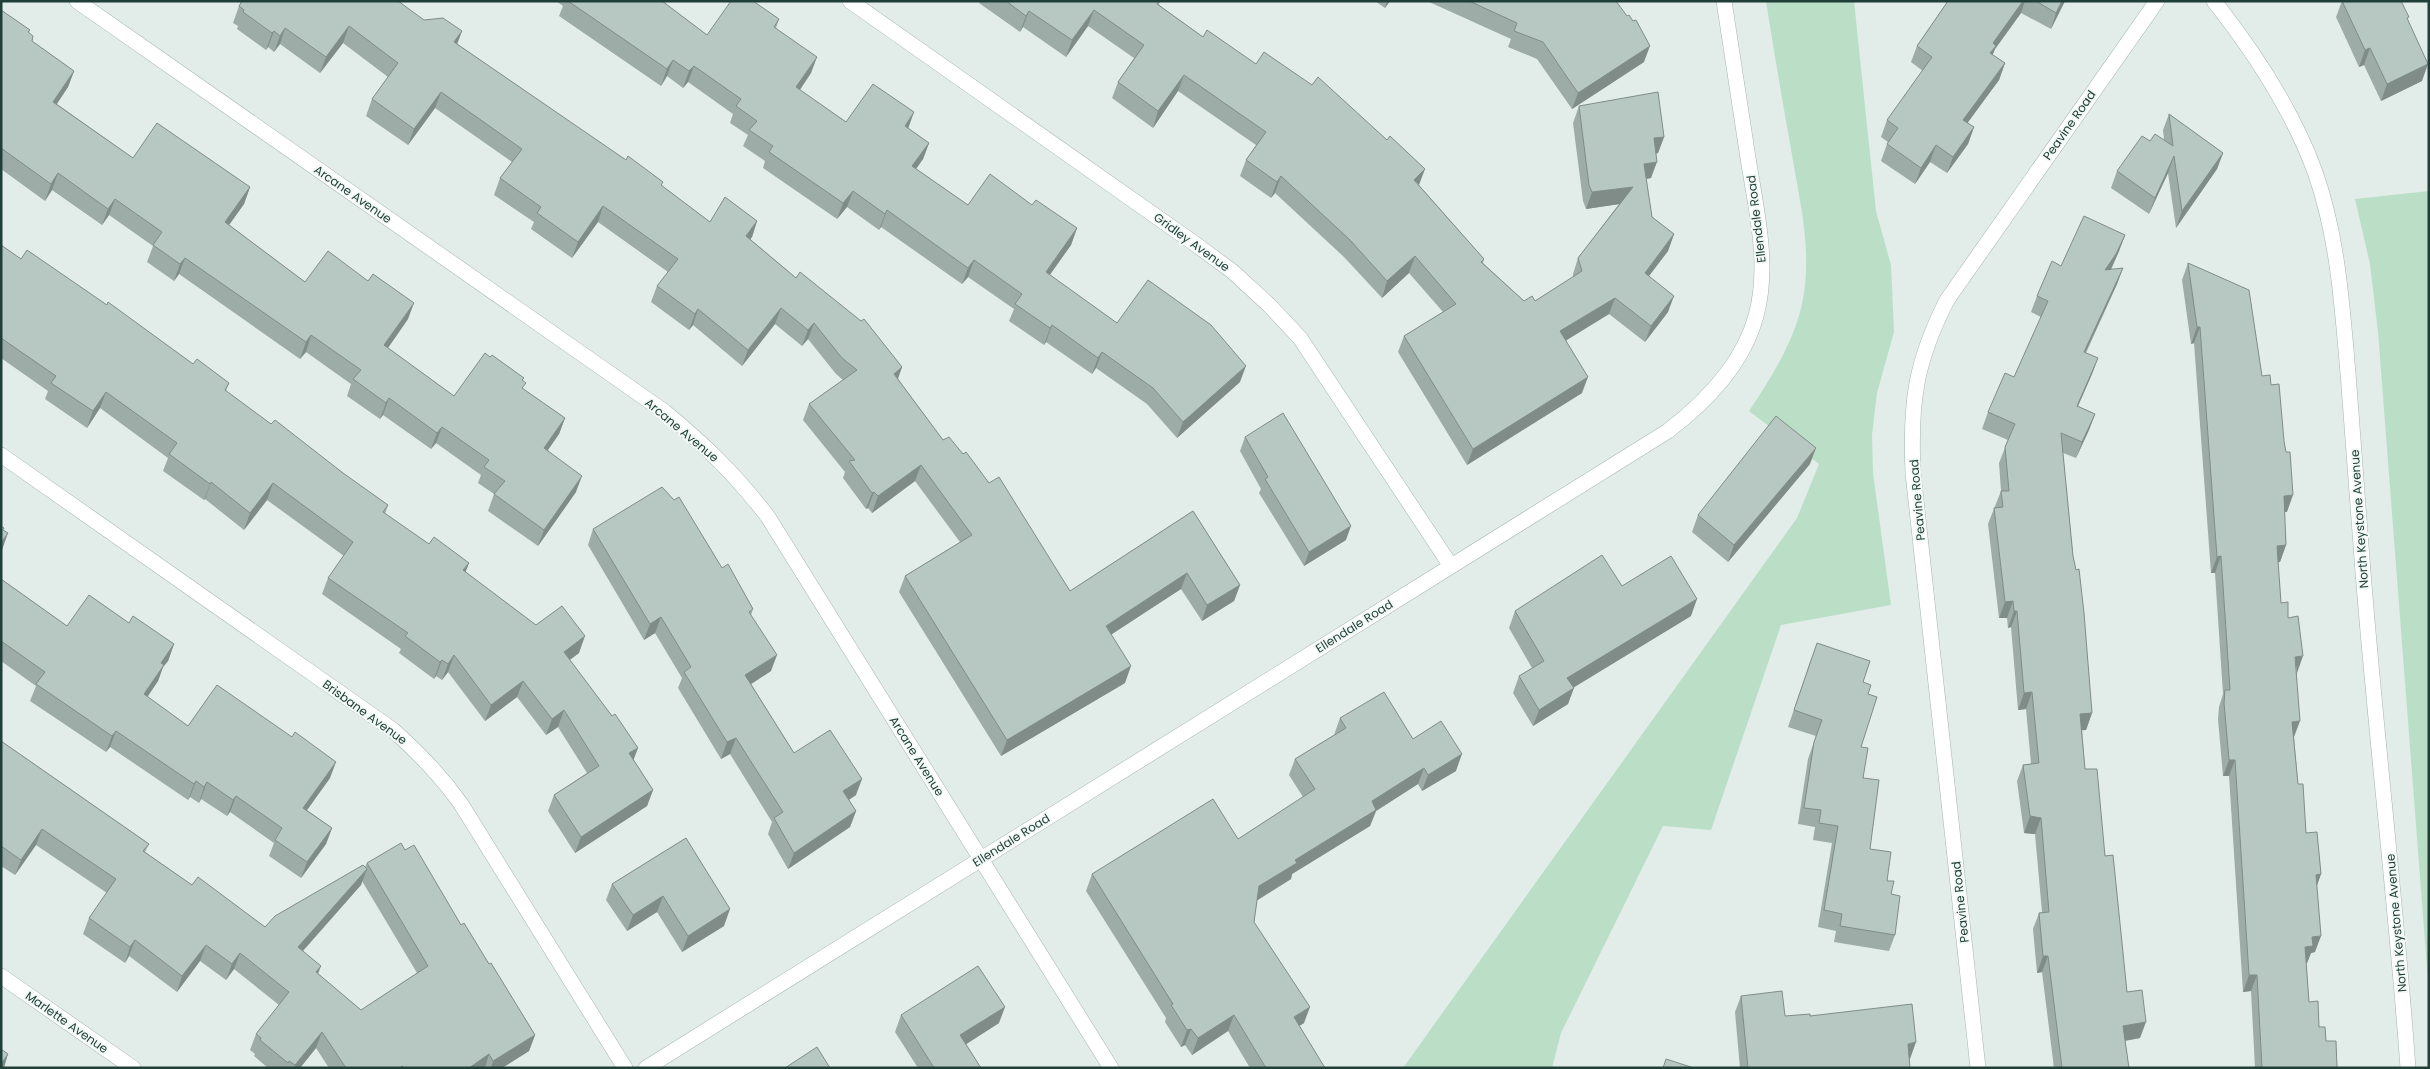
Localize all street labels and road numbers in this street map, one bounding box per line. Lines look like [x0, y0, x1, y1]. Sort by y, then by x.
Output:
street label: Peavine Road [2039, 87, 2099, 163]
street label: Arcane Avenue [311, 161, 395, 227]
street label: Ellendale Road [1742, 174, 1770, 264]
street label: Gridley Avenue [1150, 209, 1234, 275]
street label: Arcane Avenue [642, 394, 722, 466]
street label: North Keystone Avenue [2346, 449, 2372, 589]
street label: Peavine Road [1905, 459, 1929, 541]
street label: Ellendale Road [1312, 595, 1396, 657]
street label: Brisbane Avenue [319, 676, 411, 748]
street label: Arcane Avenue [886, 713, 948, 799]
street label: Ellendale Road [969, 809, 1053, 871]
street label: North Keystone Avenue [2381, 853, 2411, 993]
street label: Peavine Road [1947, 860, 1973, 944]
street label: Marlette Avenue [22, 987, 112, 1057]

